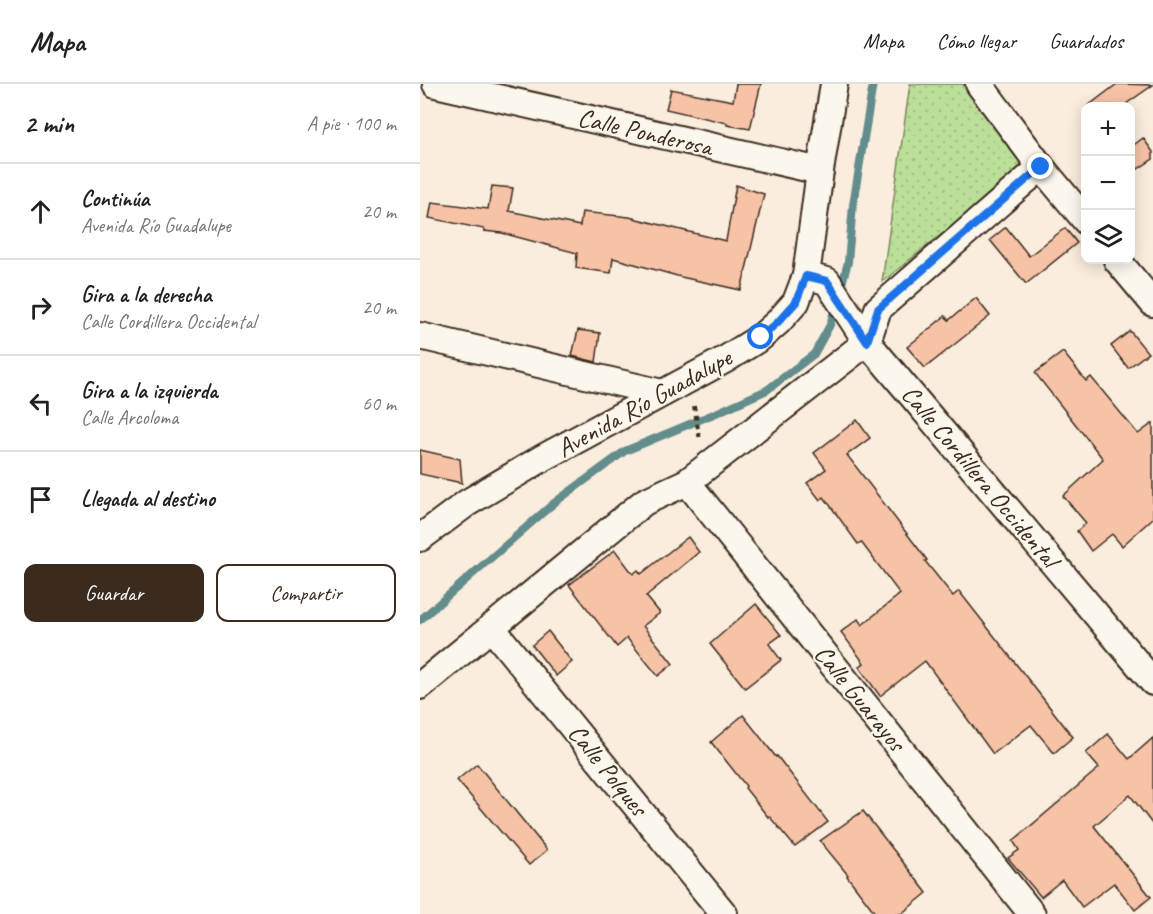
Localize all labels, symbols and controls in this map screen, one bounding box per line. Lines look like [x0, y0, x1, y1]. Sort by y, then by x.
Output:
text: Mapa [30, 24, 85, 59]
text: Mapa [863, 28, 904, 54]
text: Cómo llegar [937, 28, 1016, 54]
text: Guardados [1049, 28, 1123, 54]
street label: Calle Ponderosa [575, 101, 718, 164]
map controls [1081, 102, 1135, 264]
button: + [1081, 102, 1135, 156]
text: 2 min [24, 107, 74, 140]
text: A pie · 100 m [307, 111, 396, 136]
route end [1027, 153, 1053, 179]
button: − [1081, 156, 1135, 210]
text: Continúa [81, 185, 149, 213]
icon: ahead [24, 195, 57, 228]
text: 20 m [362, 199, 396, 224]
button: layers [1081, 210, 1135, 264]
text: Avenida Río Guadalupe [81, 213, 231, 238]
text: Gira a la derecha [81, 281, 212, 309]
icon: right [24, 291, 57, 324]
text: 20 m [362, 295, 396, 320]
text: Calle Cordillera Occidental [81, 309, 256, 334]
route start [747, 323, 773, 349]
street label: Avenida Río Guadalupe [551, 341, 739, 465]
text: Gira a la izquierda [81, 377, 218, 405]
street label: Calle Cordillera Occidental [894, 378, 1069, 577]
icon: left [24, 387, 57, 420]
text: 60 m [362, 391, 396, 416]
text: Calle Arcoloma [81, 405, 178, 430]
icon: arrive [24, 483, 57, 516]
text: Llegada al destino [81, 485, 215, 513]
button: Guardar [24, 564, 204, 622]
button: Compartir [216, 564, 396, 622]
street label: Calle Guarayos [807, 638, 914, 760]
street label: Calle Polques [561, 717, 656, 824]

